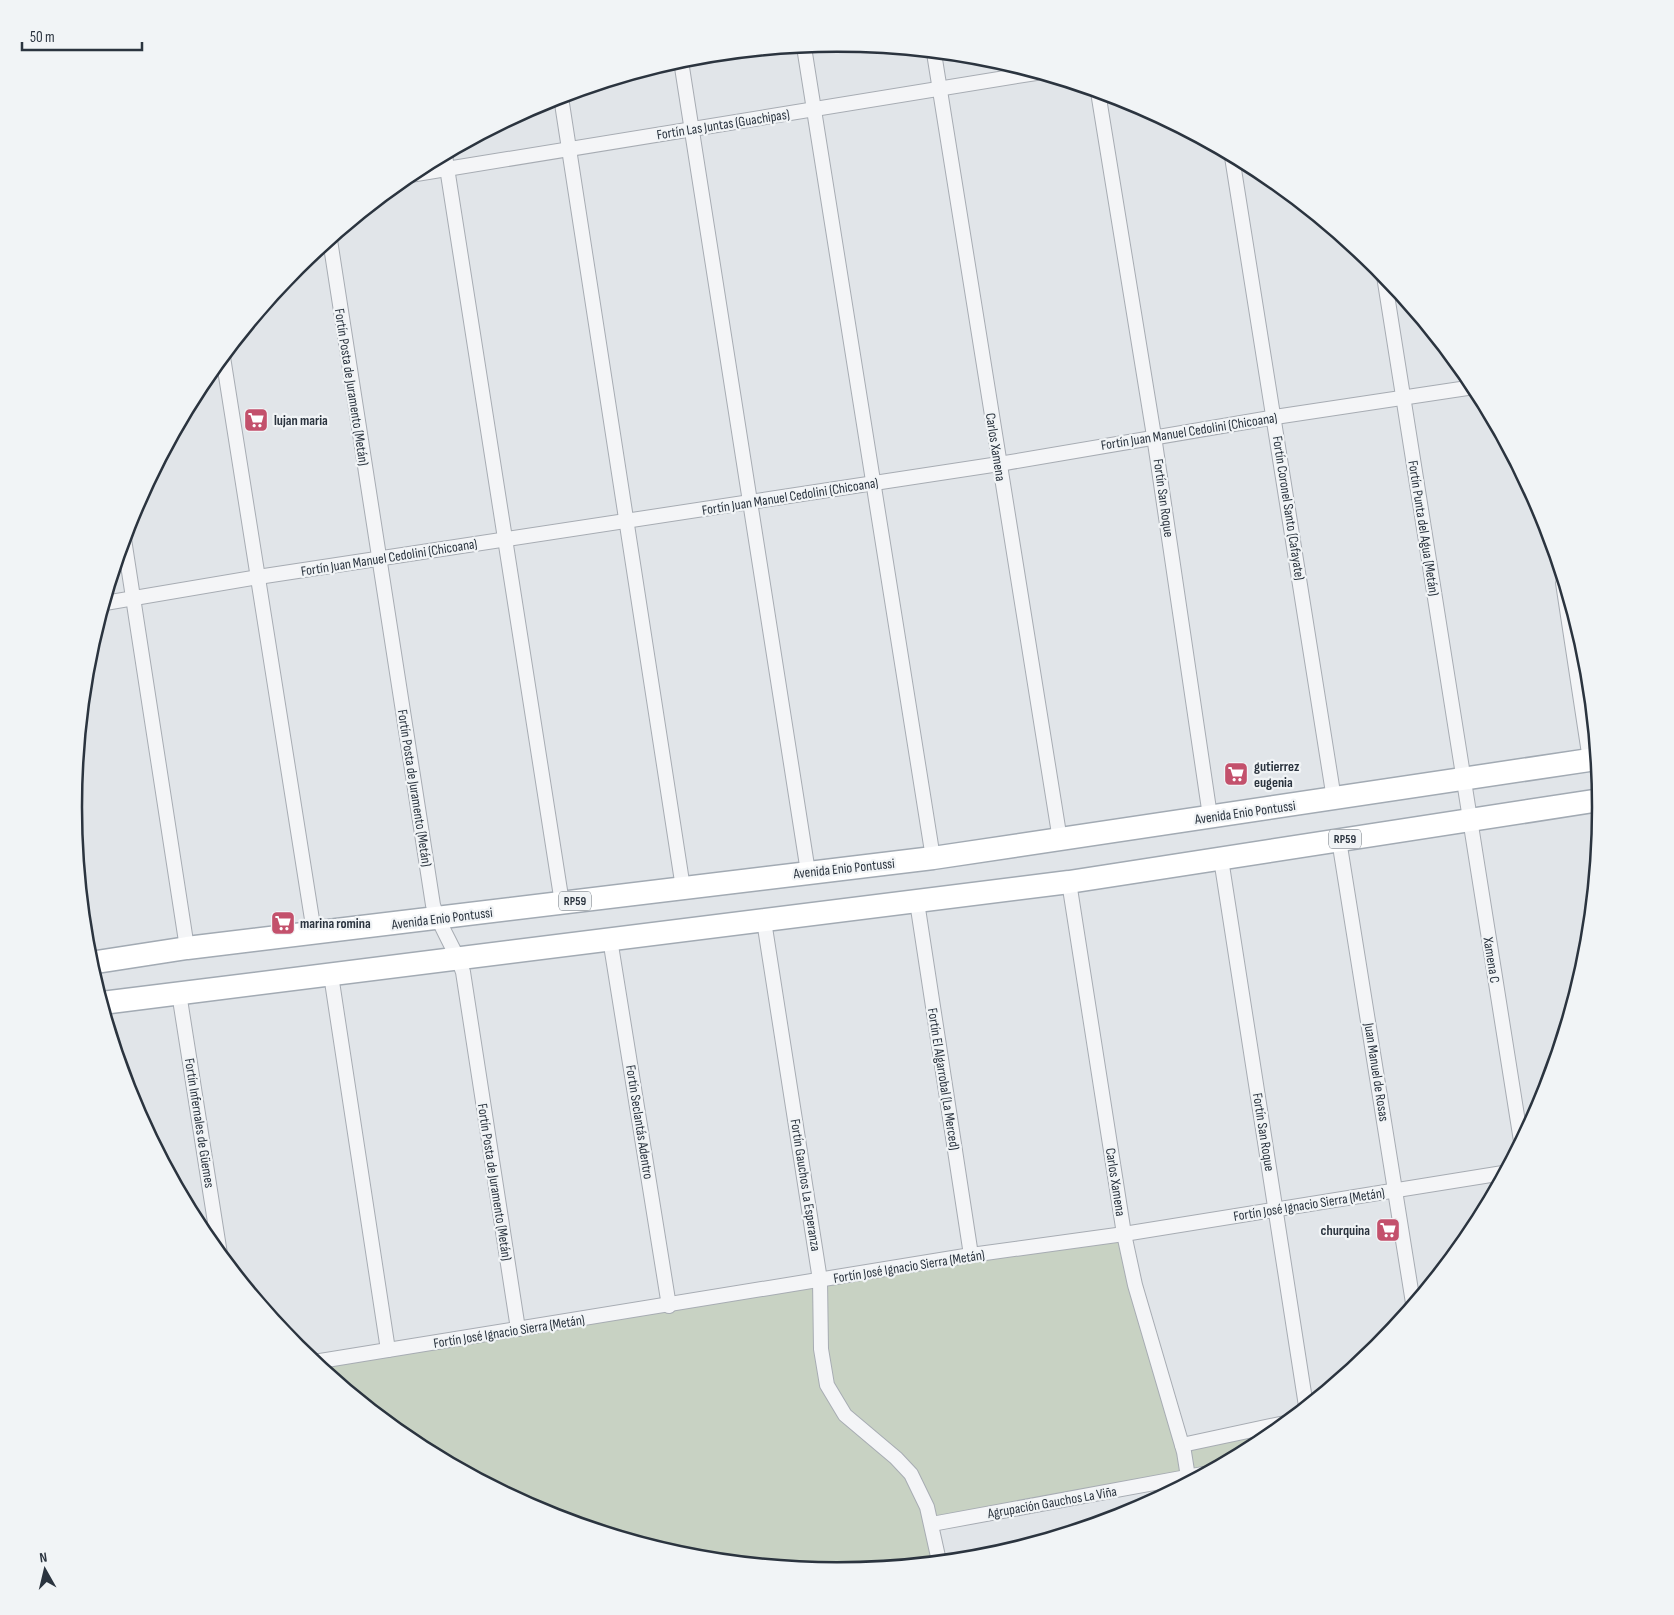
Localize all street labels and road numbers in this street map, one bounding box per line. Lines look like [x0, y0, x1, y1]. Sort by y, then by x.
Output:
street label: Fortín Las Juntas (Guachipas) [655, 106, 791, 143]
street label: Fortín Posta de Juramento (Metán) [331, 307, 372, 467]
street label: Fortín Juan Manuel Cedolini (Chicoana) [1100, 409, 1278, 454]
street label: Carlos Xamena [982, 412, 1009, 482]
street label: Fortín Coronel Santo (Cafayate) [1269, 435, 1308, 581]
street label: Fortín San Roque [1150, 458, 1177, 538]
street label: Fortín Punta del Agua (Metán) [1404, 459, 1443, 597]
street label: Fortín Juan Manuel Cedolini (Chicoana) [701, 474, 879, 519]
street label: Fortín Juan Manuel Cedolini (Chicoana) [300, 535, 478, 580]
street label: Fortín Posta de Juramento (Metán) [394, 708, 435, 868]
street label: Avenida Enio Pontussi [1193, 797, 1297, 828]
road number: RP59 [1329, 830, 1361, 849]
street label: Avenida Enio Pontussi [792, 855, 895, 882]
road number: RP59 [559, 891, 591, 910]
street label: Avenida Enio Pontussi [390, 904, 494, 933]
street label: Xamena C [1479, 935, 1504, 984]
street label: Fortín El Algarrobal (La Merced) [924, 1007, 963, 1151]
street label: Juan Manuel de Rosas [1360, 1021, 1393, 1123]
street label: Fortín Infernales de Güemes [181, 1057, 218, 1189]
street label: Fortín Seclantás Adentro [622, 1064, 657, 1181]
street label: Fortín San Roque [1249, 1092, 1278, 1173]
street label: Fortín Posta de Juramento (Metán) [474, 1102, 515, 1262]
street label: Fortín Gauchos La Esperanza [787, 1118, 824, 1252]
street label: Carlos Xamena [1102, 1147, 1129, 1217]
street label: Fortín José Ignacio Sierra (Metán) [1232, 1184, 1386, 1225]
street label: Fortín José Ignacio Sierra (Metán) [832, 1246, 986, 1287]
street label: Fortín José Ignacio Sierra (Metán) [432, 1311, 586, 1352]
street label: Agrupación Gauchos La Viña [985, 1483, 1118, 1522]

